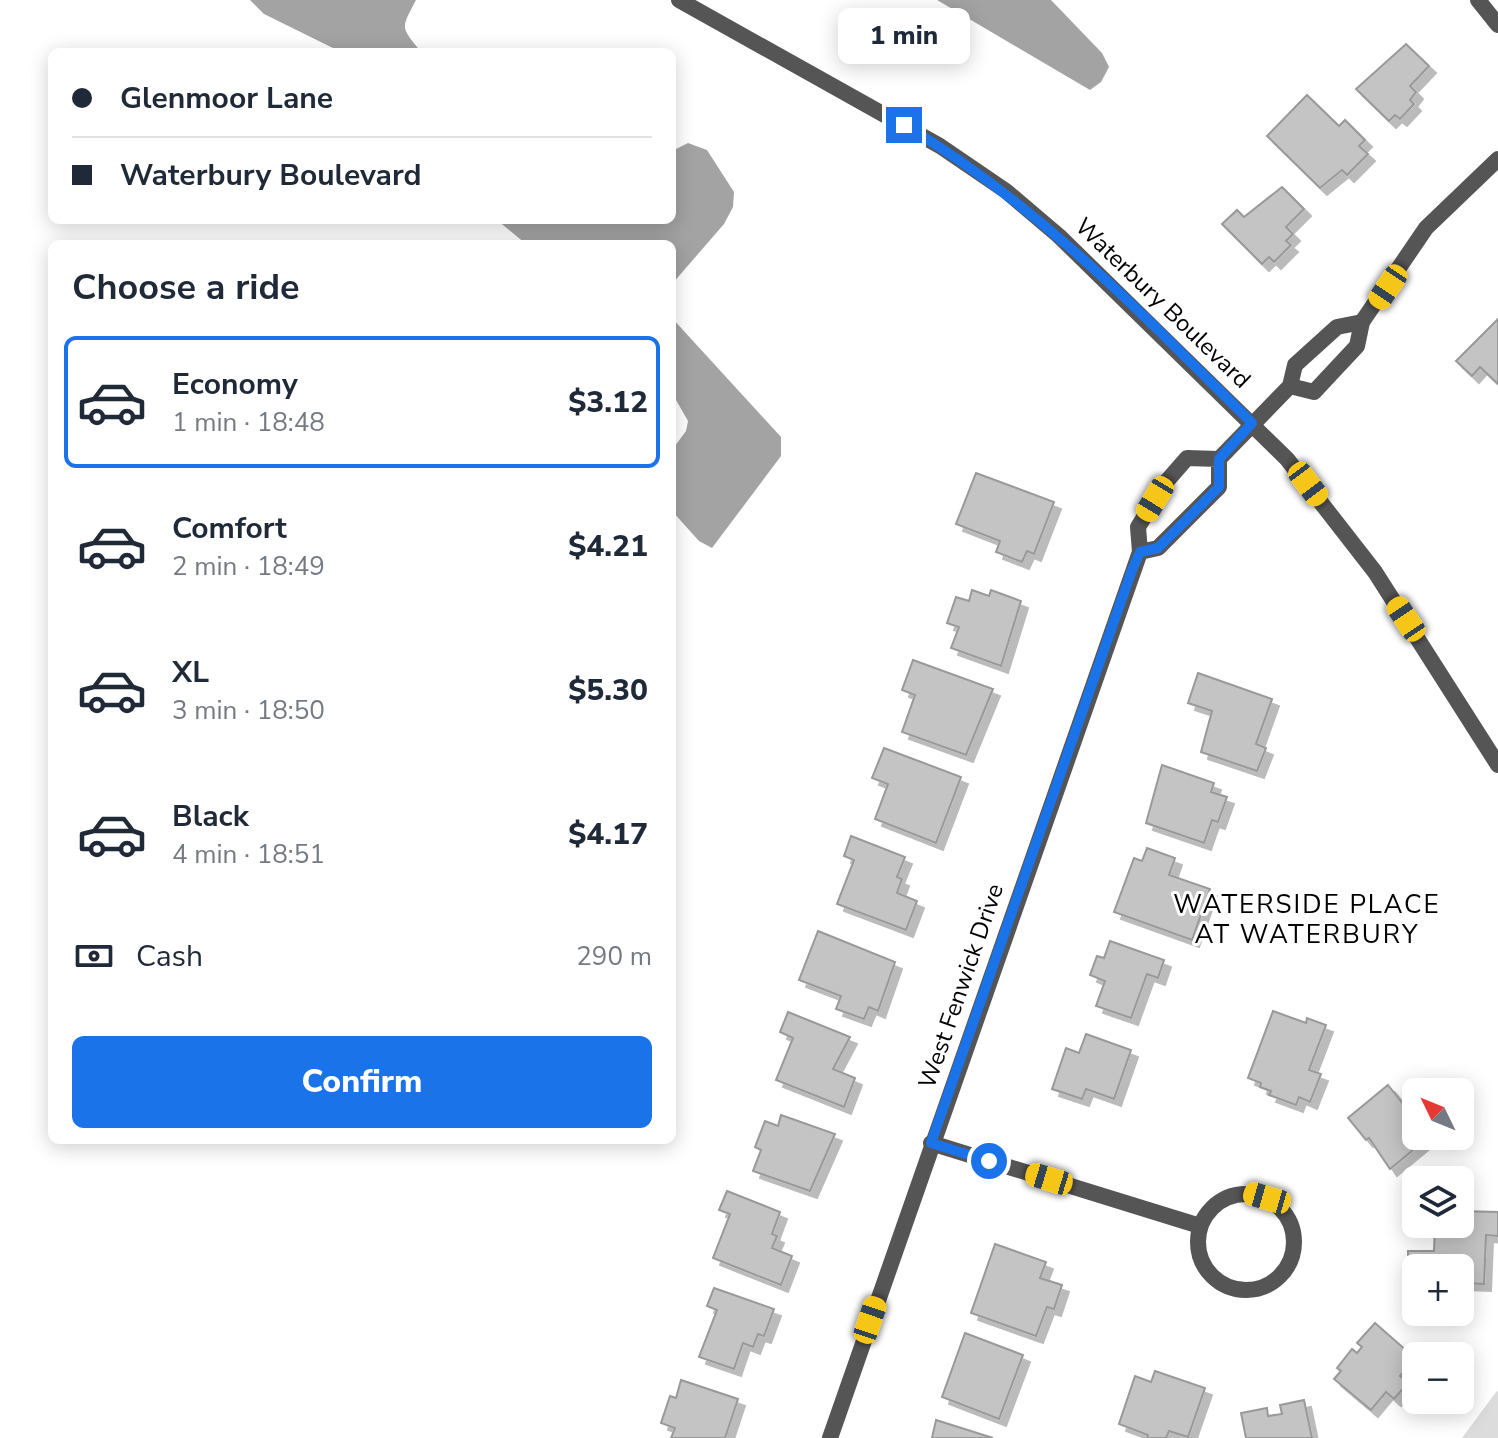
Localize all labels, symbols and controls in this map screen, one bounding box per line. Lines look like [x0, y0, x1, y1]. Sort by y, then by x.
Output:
callout: 1 min [838, 9, 970, 65]
text: 1 min [870, 18, 938, 53]
text: Glenmoor Lane [120, 78, 333, 119]
route end [886, 107, 922, 143]
text: Waterbury Boulevard [120, 155, 421, 196]
street label: Waterbury Boulevard [1068, 211, 1258, 395]
car [1365, 260, 1411, 314]
text: Choose a ride [72, 263, 300, 312]
text: Economy [172, 364, 298, 405]
icon: car [76, 366, 148, 438]
text: $3.12 [568, 382, 648, 423]
text: 1 min · 18:48 [172, 405, 325, 440]
car [1284, 458, 1332, 510]
car [1132, 472, 1178, 526]
text: Comfort [172, 508, 287, 549]
icon: car [76, 510, 148, 582]
text: $4.21 [568, 526, 648, 567]
text: 2 min · 18:49 [172, 549, 325, 584]
car [1383, 592, 1429, 646]
text: XL [172, 652, 209, 693]
icon: car [76, 654, 148, 726]
text: $5.30 [568, 670, 648, 711]
text: 3 min · 18:50 [172, 693, 325, 728]
text: Black [172, 796, 249, 837]
icon: car [76, 798, 148, 870]
text: $4.17 [568, 814, 648, 855]
text: 4 min · 18:51 [172, 837, 325, 872]
street label: West Fenwick Drive [911, 879, 1011, 1093]
district label: WATERSIDE PLACE AT WATERBURY [1173, 887, 1441, 952]
icon: cash [72, 934, 116, 978]
text: Cash [136, 936, 203, 977]
text: 290 m [576, 939, 652, 974]
button: Confirm [72, 1036, 652, 1128]
north arrow [1402, 1078, 1474, 1150]
map controls [1402, 1078, 1474, 1414]
route start [971, 1143, 1007, 1179]
car [1023, 1161, 1075, 1197]
button: layers [1402, 1166, 1474, 1238]
car [1241, 1180, 1293, 1216]
button: + [1402, 1254, 1474, 1326]
car [851, 1293, 889, 1347]
button: − [1402, 1342, 1474, 1414]

